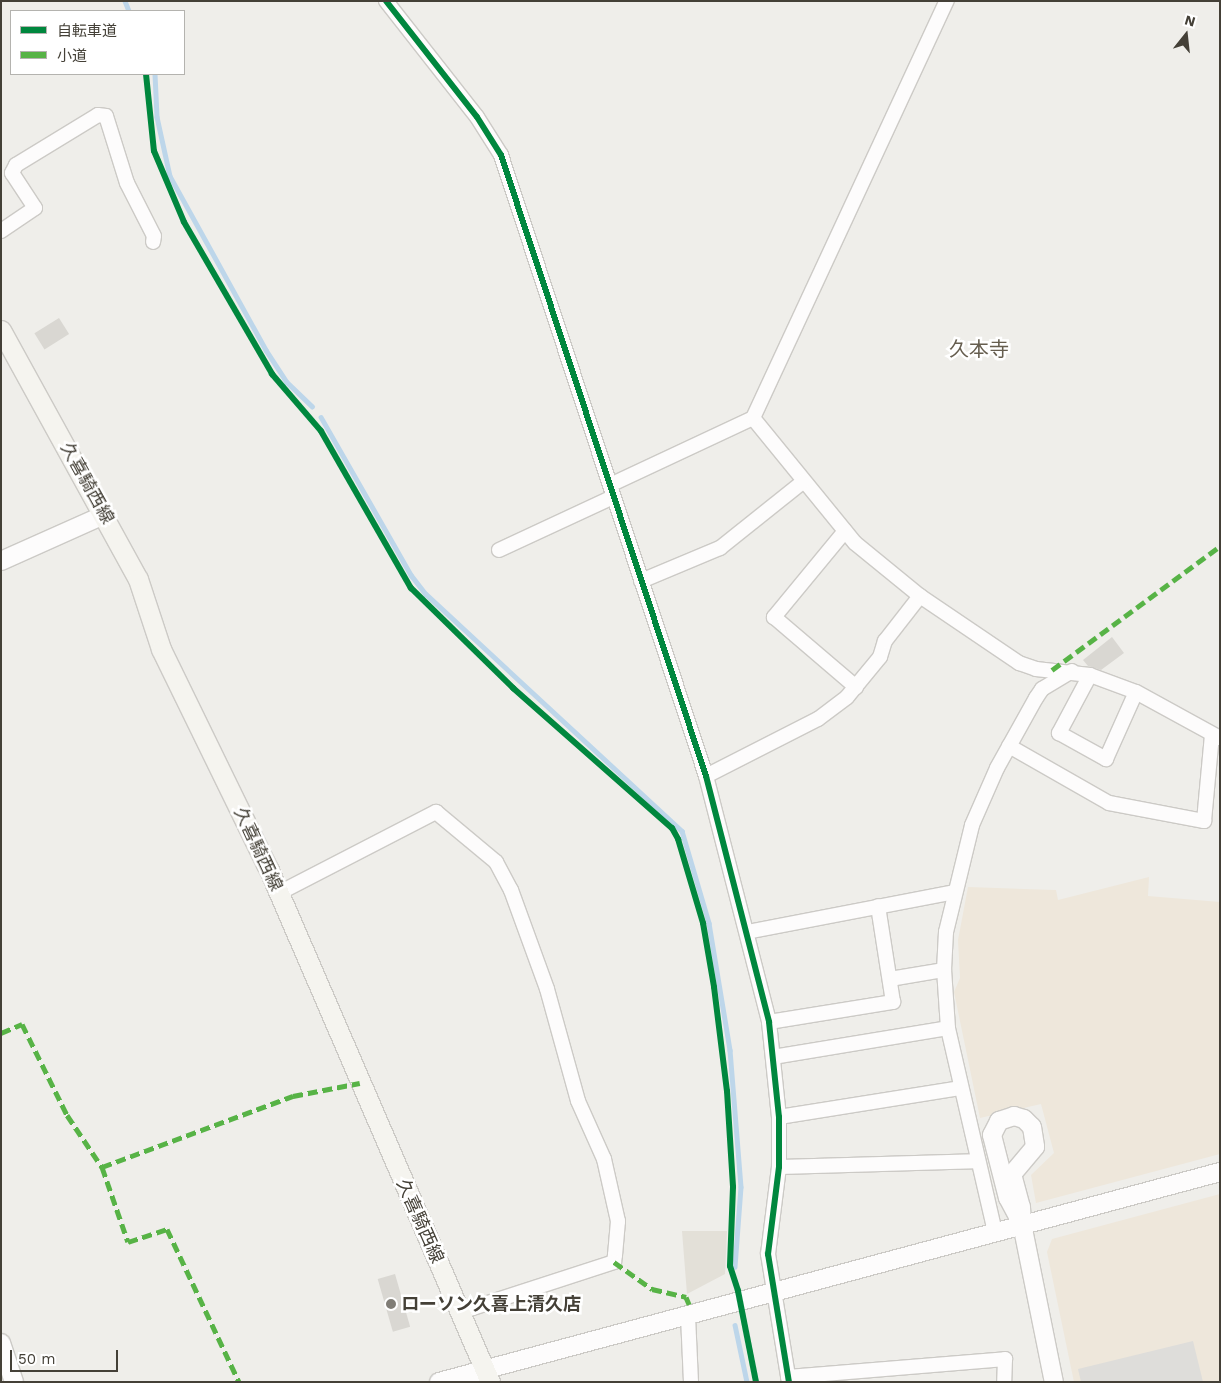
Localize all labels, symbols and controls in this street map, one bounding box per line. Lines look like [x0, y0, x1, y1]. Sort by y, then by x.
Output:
legend [10, 10, 185, 75]
north arrow [1161, 10, 1211, 60]
text: N [1183, 11, 1197, 30]
text: 自転車道 [57, 22, 117, 40]
text: 小道 [57, 47, 87, 65]
district label: 久本寺 [949, 337, 1009, 361]
street label: 久喜騎西線 [56, 438, 118, 528]
street label: 久喜騎西線 [229, 804, 287, 894]
street label: 久喜騎西線 [392, 1175, 448, 1267]
place label: ローソン久喜上清久店 [401, 1293, 581, 1315]
marker: ローソン久喜上清久店 [385, 1298, 397, 1310]
scale bar [12, 1340, 120, 1372]
text: 50 m [18, 1350, 55, 1368]

